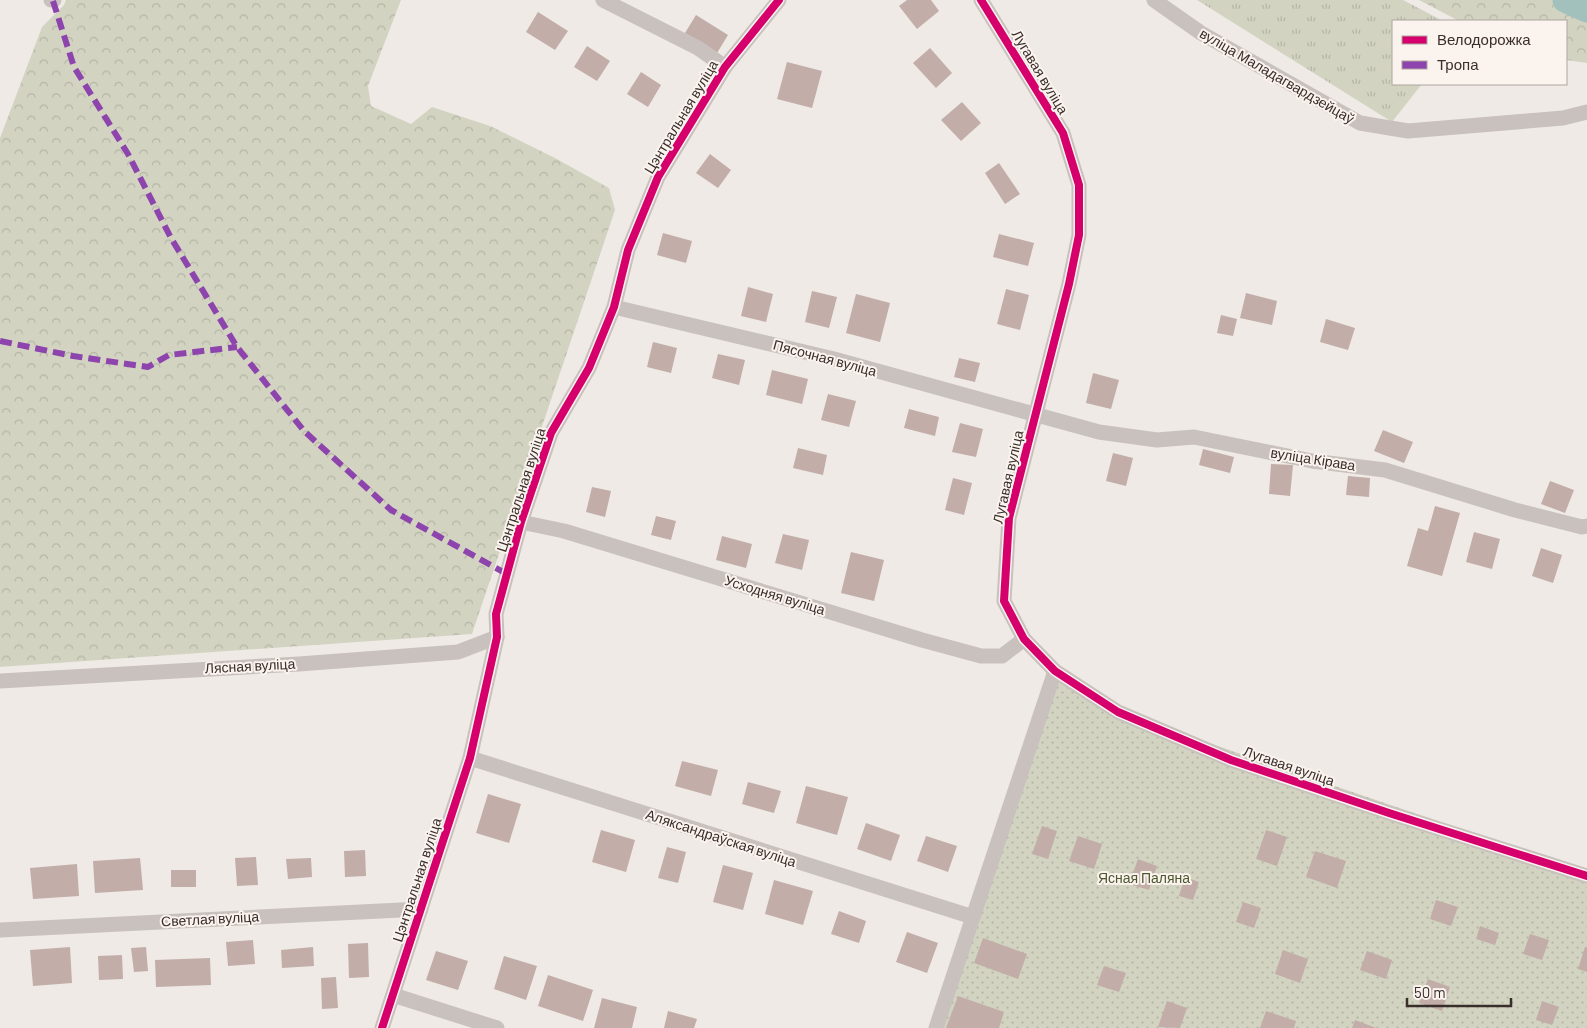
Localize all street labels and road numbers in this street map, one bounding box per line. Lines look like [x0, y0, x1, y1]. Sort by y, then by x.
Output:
street label: вуліца Маладагвардзейцаў [1197, 24, 1358, 127]
street label: Лугавая вуліца [1009, 27, 1072, 117]
street label: Цэнтральная вуліца [640, 57, 721, 177]
street label: Пясочная вуліца [772, 336, 879, 380]
street label: Цэнтральная вуліца [492, 425, 549, 554]
street label: Лугавая вуліца [989, 428, 1027, 525]
street label: вуліца Кірава [1269, 443, 1357, 474]
street label: Усходняя вуліца [723, 571, 828, 618]
street label: Лясная вуліца [204, 655, 296, 676]
street label: Лугавая вуліца [1241, 742, 1337, 789]
street label: Аляксандраўская вуліца [644, 805, 799, 870]
street label: Цэнтральная вуліца [388, 815, 445, 944]
street label: Светлая вуліца [161, 907, 260, 930]

